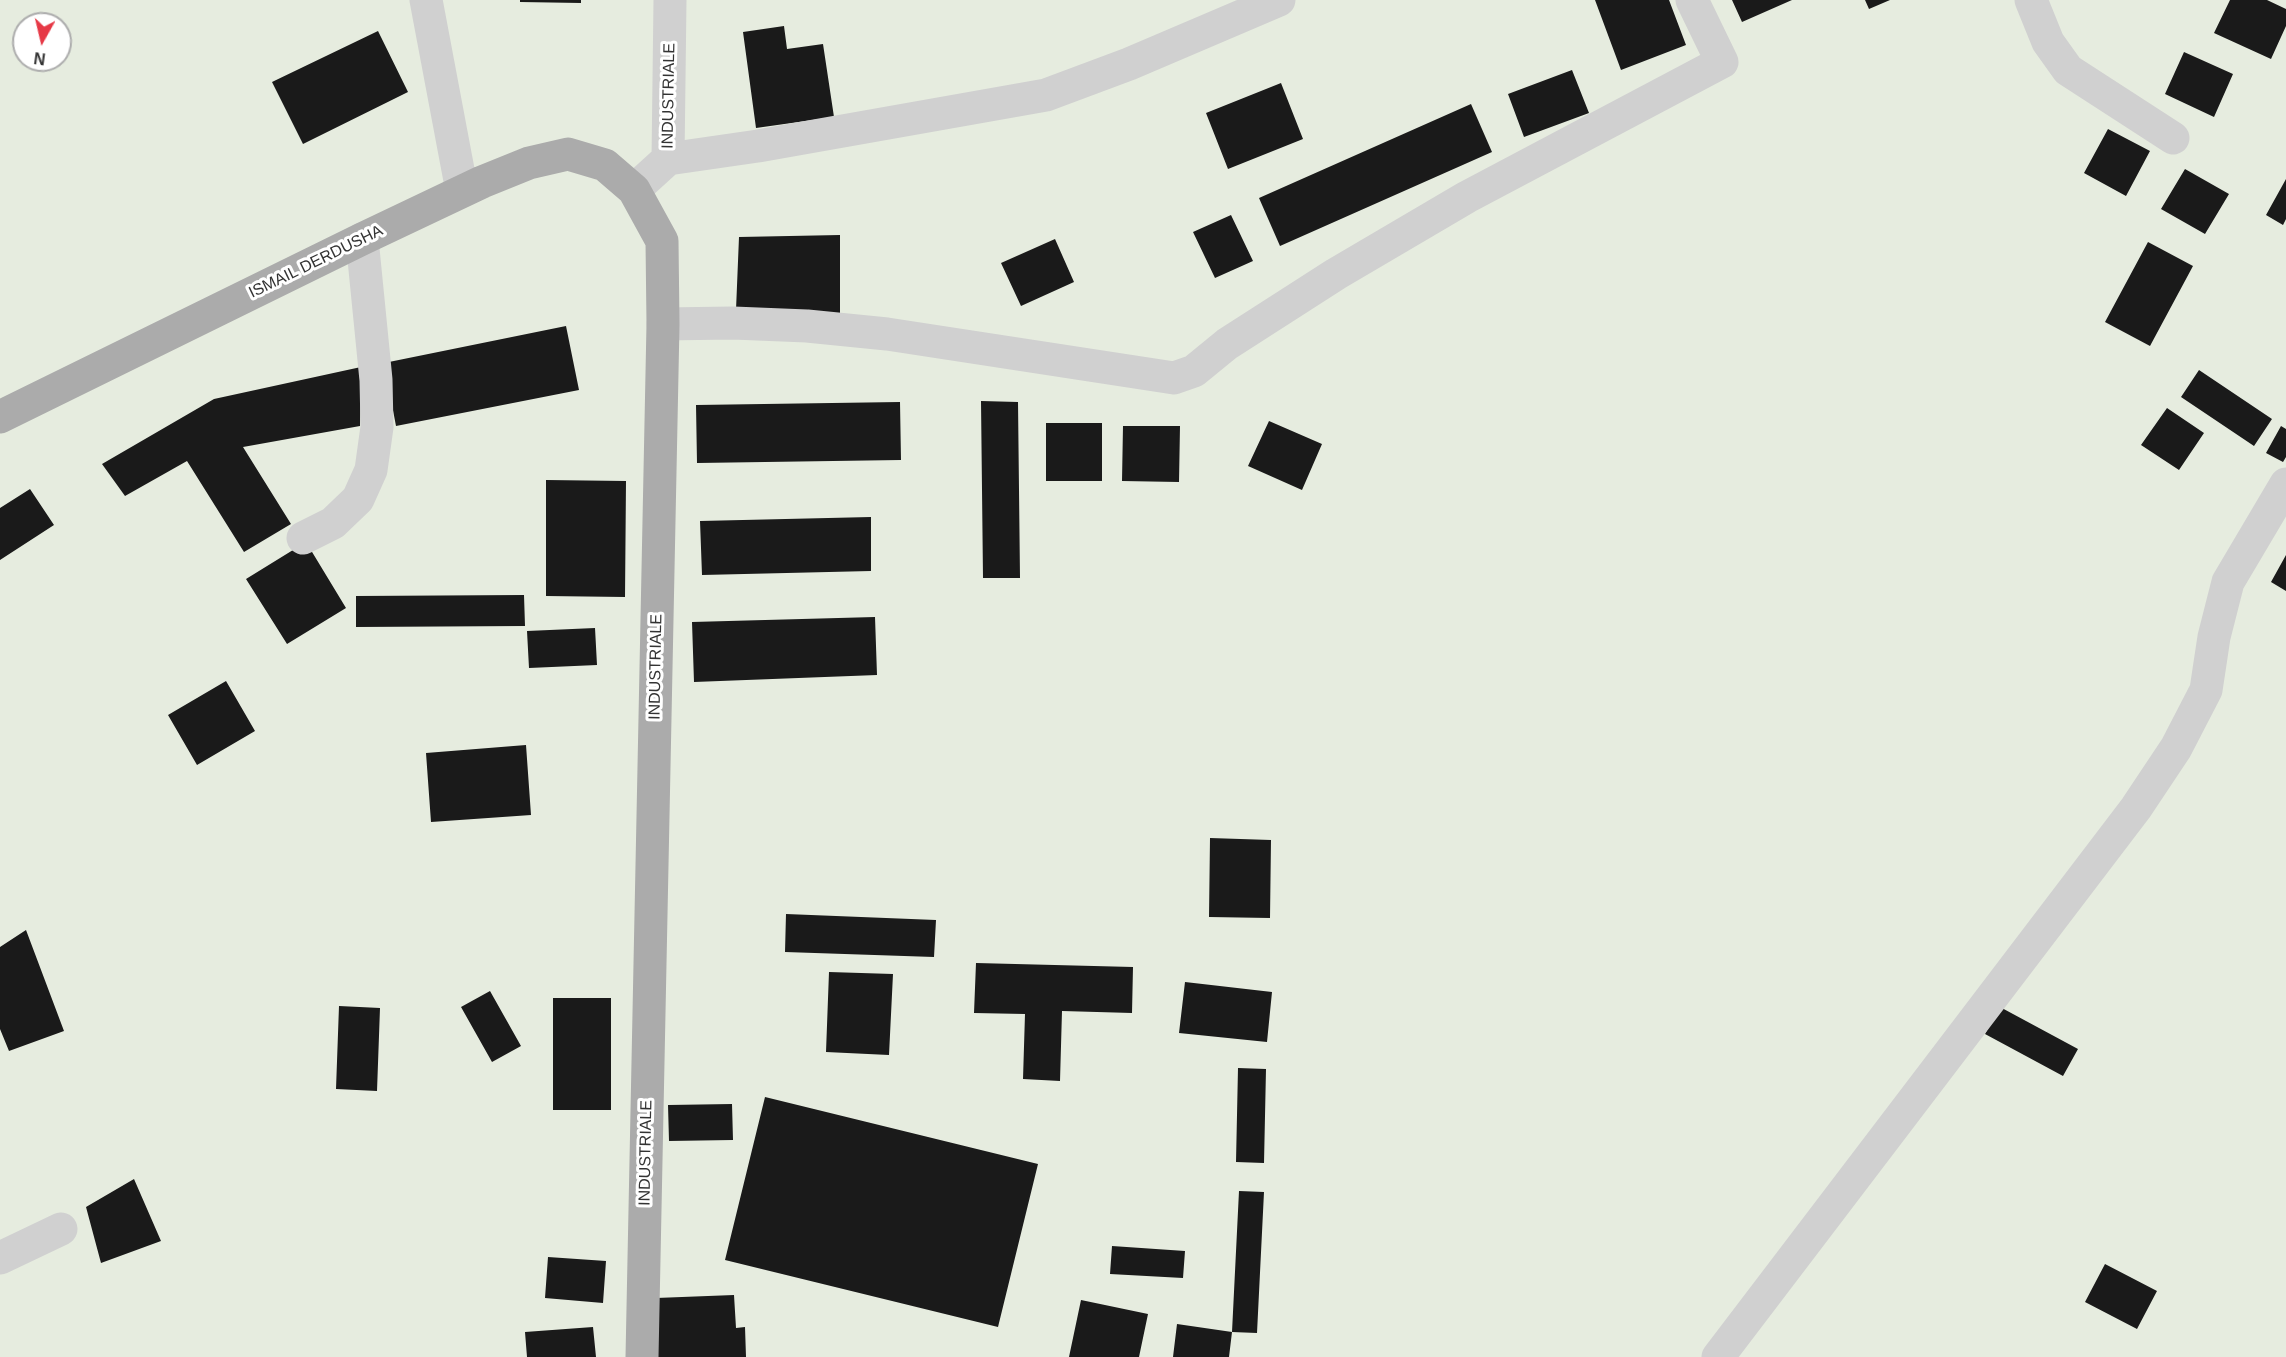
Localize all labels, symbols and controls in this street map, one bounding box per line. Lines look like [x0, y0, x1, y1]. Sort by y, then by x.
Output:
north arrow [12, 12, 72, 72]
street label: INDUSTRIALE [658, 43, 680, 149]
text: N [33, 49, 47, 68]
street label: ISMAIL DERDUSHA [246, 221, 386, 303]
street label: INDUSTRIALE [645, 614, 667, 720]
street label: INDUSTRIALE [635, 1100, 657, 1206]

